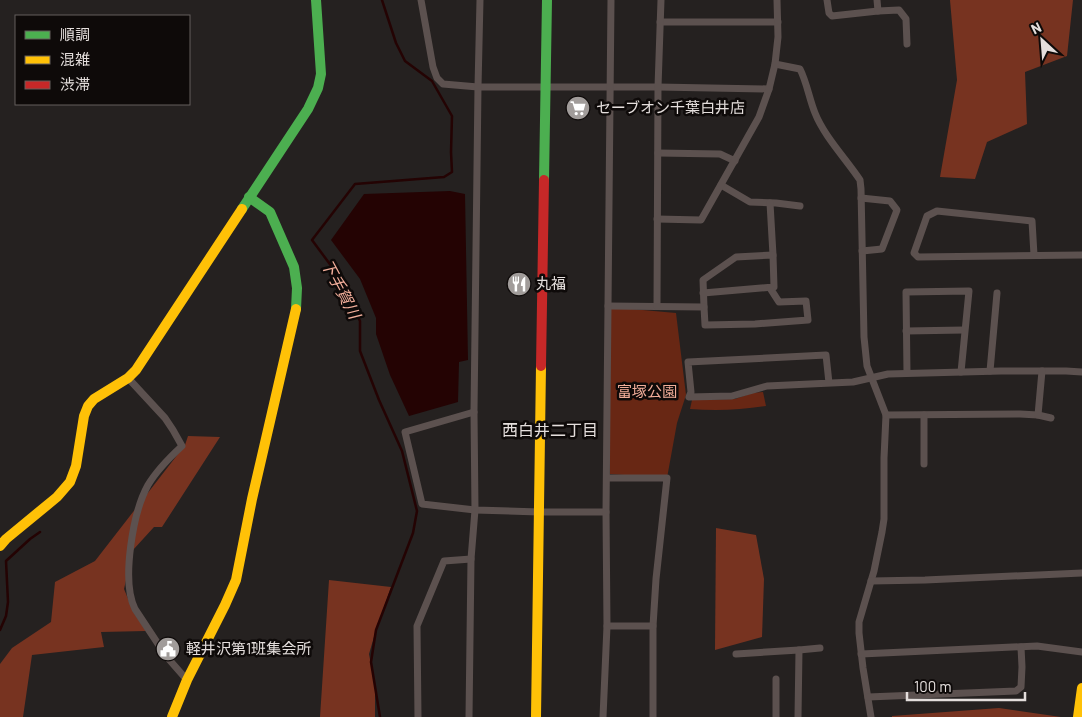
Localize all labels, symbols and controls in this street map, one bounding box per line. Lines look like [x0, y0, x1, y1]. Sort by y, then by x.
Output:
legend [15, 15, 190, 105]
north arrow [1017, 15, 1067, 65]
text: N [1028, 18, 1044, 38]
text: 順調 [60, 25, 90, 43]
text: 混雑 [60, 50, 90, 68]
text: 渋滞 [60, 75, 90, 93]
supermarket icon: セーブオン千葉白井店 [565, 95, 591, 121]
place label: セーブオン千葉白井店 [596, 98, 745, 116]
water label: 下手賀川 [318, 256, 366, 323]
restaurant icon: 丸福 [506, 271, 532, 297]
place label: 丸福 [536, 274, 566, 292]
park label: 富塚公園 [617, 382, 677, 400]
district label: 西白井二丁目 [502, 420, 598, 439]
public building icon: 軽井沢第1班集会所 [155, 636, 181, 662]
place label: 軽井沢第1班集会所 [186, 639, 311, 657]
scale bar [907, 670, 1024, 702]
text: 100 m [914, 677, 952, 695]

